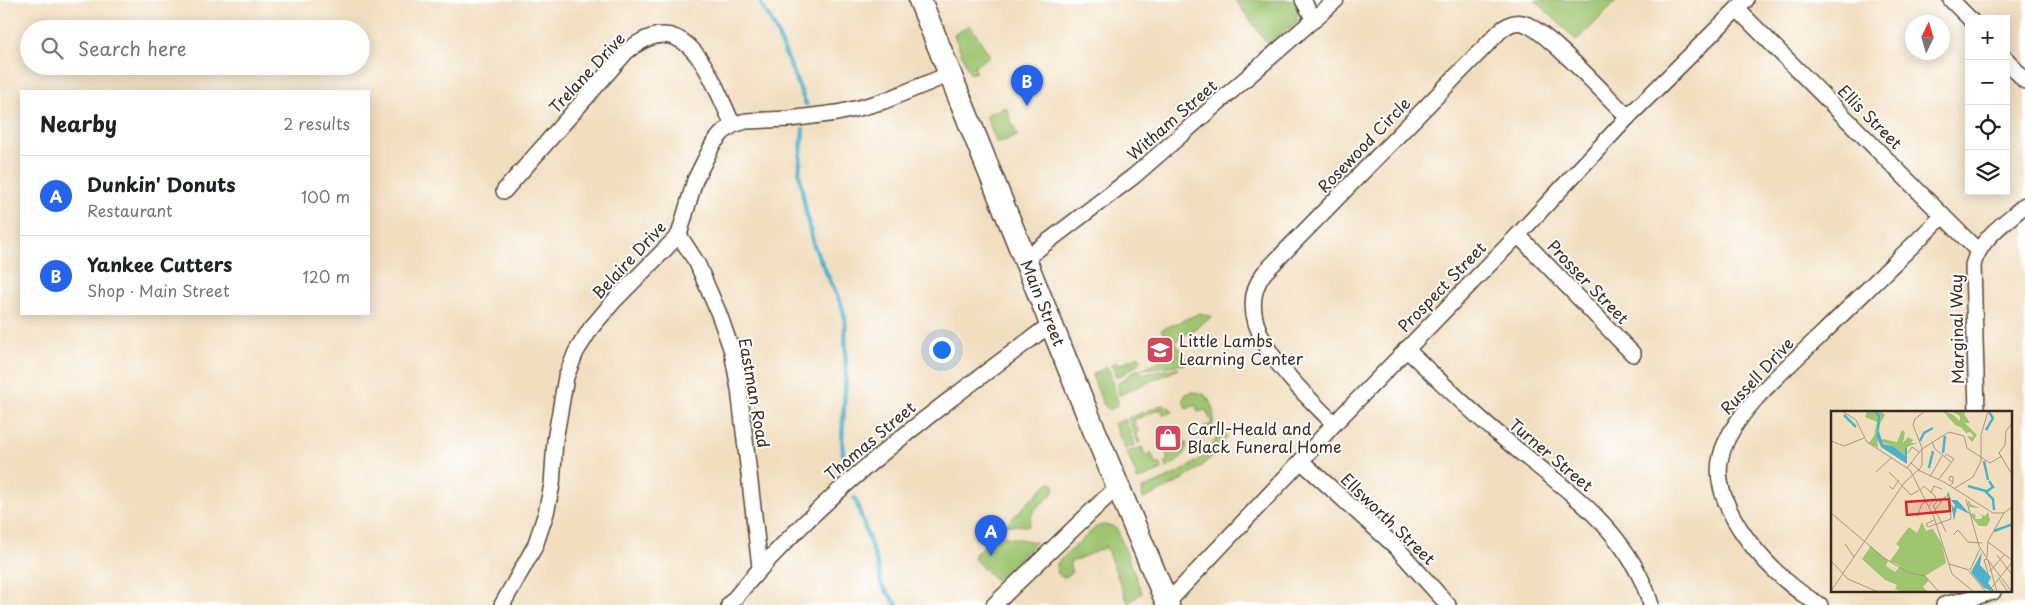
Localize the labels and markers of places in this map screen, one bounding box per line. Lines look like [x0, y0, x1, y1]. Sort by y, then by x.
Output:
pin: B [1011, 65, 1043, 106]
place label: Little Lambs Learning Center [1179, 328, 1304, 370]
school or university icon: Little Lambs Learning Center [1145, 335, 1175, 365]
place label: Carll-Heald and Black Funeral Home [1187, 416, 1341, 458]
shop icon: Carll-Heald and Black Funeral Home [1153, 423, 1183, 453]
pin: A [975, 515, 1007, 556]

